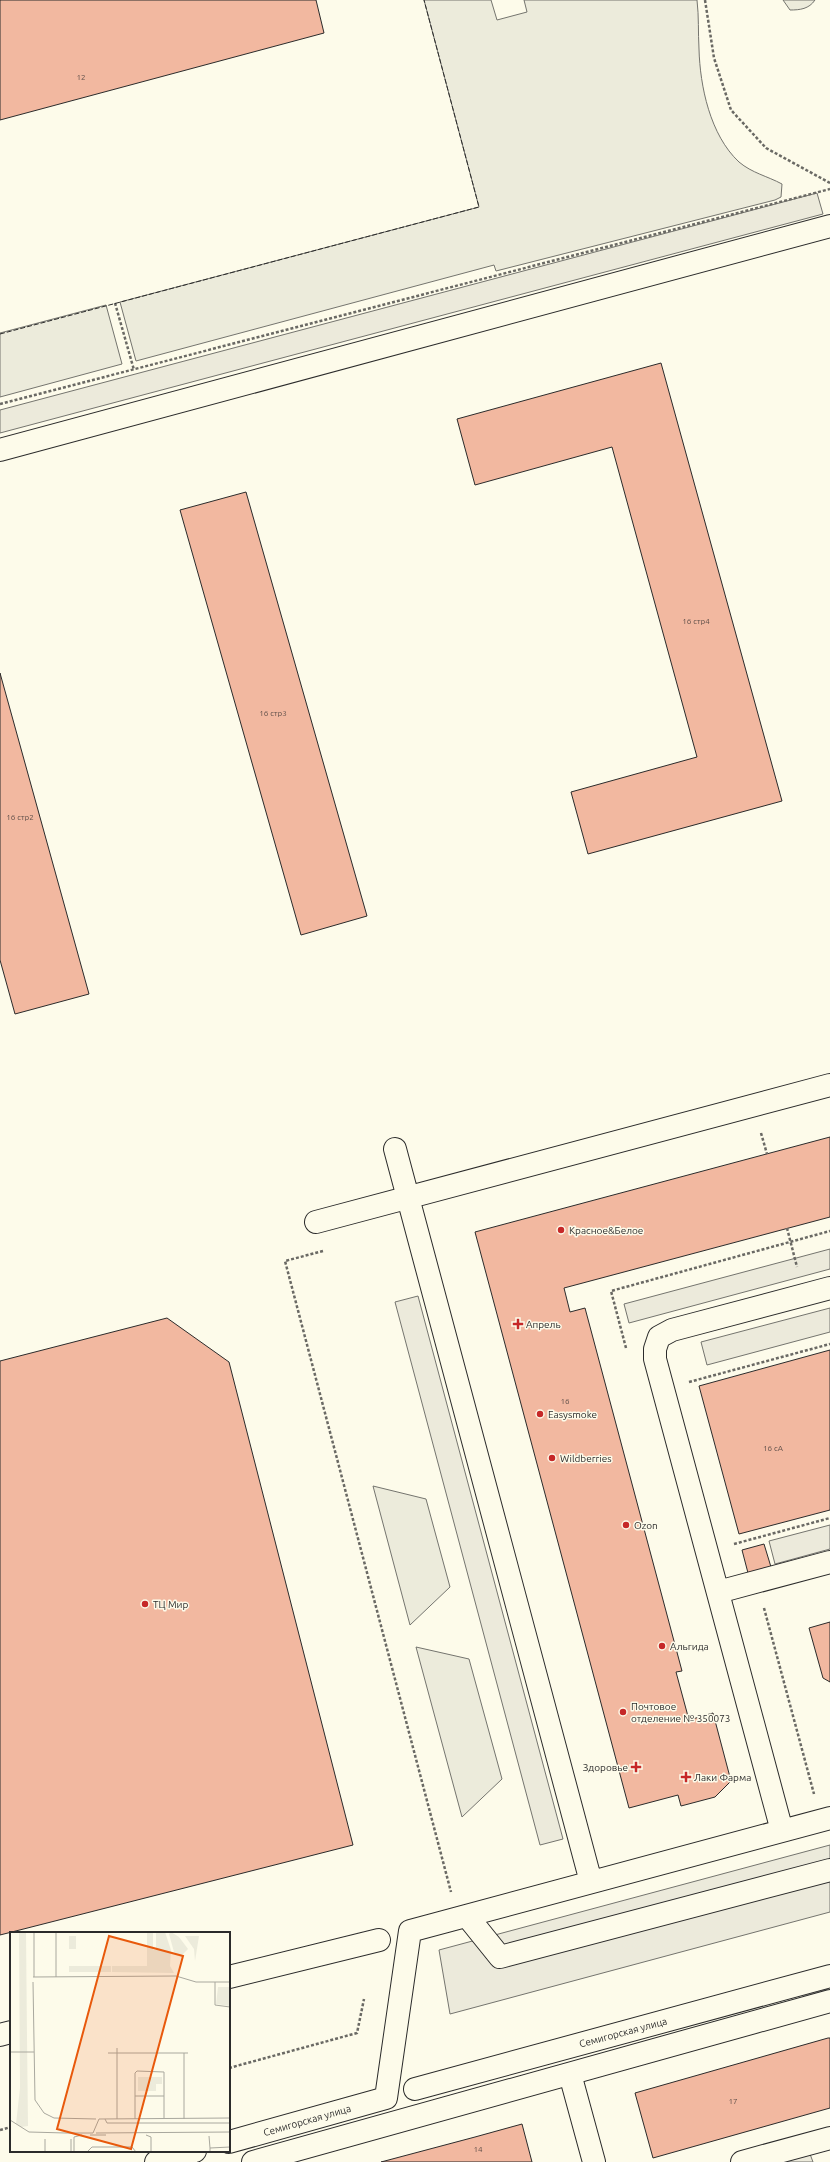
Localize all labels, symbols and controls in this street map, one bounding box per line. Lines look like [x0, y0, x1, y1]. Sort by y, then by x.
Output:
house number: 12 [76, 73, 86, 82]
house number: 16 стр4 [682, 617, 710, 626]
house number: 16 стр3 [259, 709, 287, 718]
house number: 16 стр2 [6, 813, 34, 822]
marker: Красное&Белое [556, 1225, 566, 1235]
place label: Красное&Белое [569, 1225, 643, 1236]
marker: Апрель [513, 1319, 523, 1329]
place label: Апрель [526, 1319, 561, 1330]
house number: 16 [560, 1397, 570, 1406]
marker: Easysmoke [535, 1409, 545, 1419]
place label: Easysmoke [548, 1409, 597, 1420]
house number: 16 сА [763, 1444, 784, 1453]
marker: Wildberries [547, 1453, 557, 1463]
place label: Wildberries [560, 1453, 612, 1464]
marker: Ozon [621, 1520, 631, 1530]
place label: Ozon [634, 1520, 658, 1531]
marker: ТЦ Мир [140, 1599, 150, 1609]
place label: ТЦ Мир [153, 1599, 188, 1610]
marker: Альгида [657, 1641, 667, 1651]
place label: Альгида [670, 1641, 709, 1652]
place label: Почтовое отделение № 350073 [631, 1701, 731, 1724]
marker: Почтовое отделение № 350073 [618, 1707, 628, 1717]
place label: Здоровье [583, 1762, 628, 1773]
marker: Здоровье [631, 1762, 641, 1772]
marker: Лаки Фарма [681, 1772, 691, 1782]
place label: Лаки Фарма [694, 1772, 751, 1783]
inset map [10, 1932, 230, 2152]
street label: Семигорская улица [578, 2015, 668, 2050]
house number: 17 [728, 2097, 738, 2106]
street label: Семигорская улица [262, 2103, 352, 2138]
house number: 14 [473, 2145, 483, 2154]

